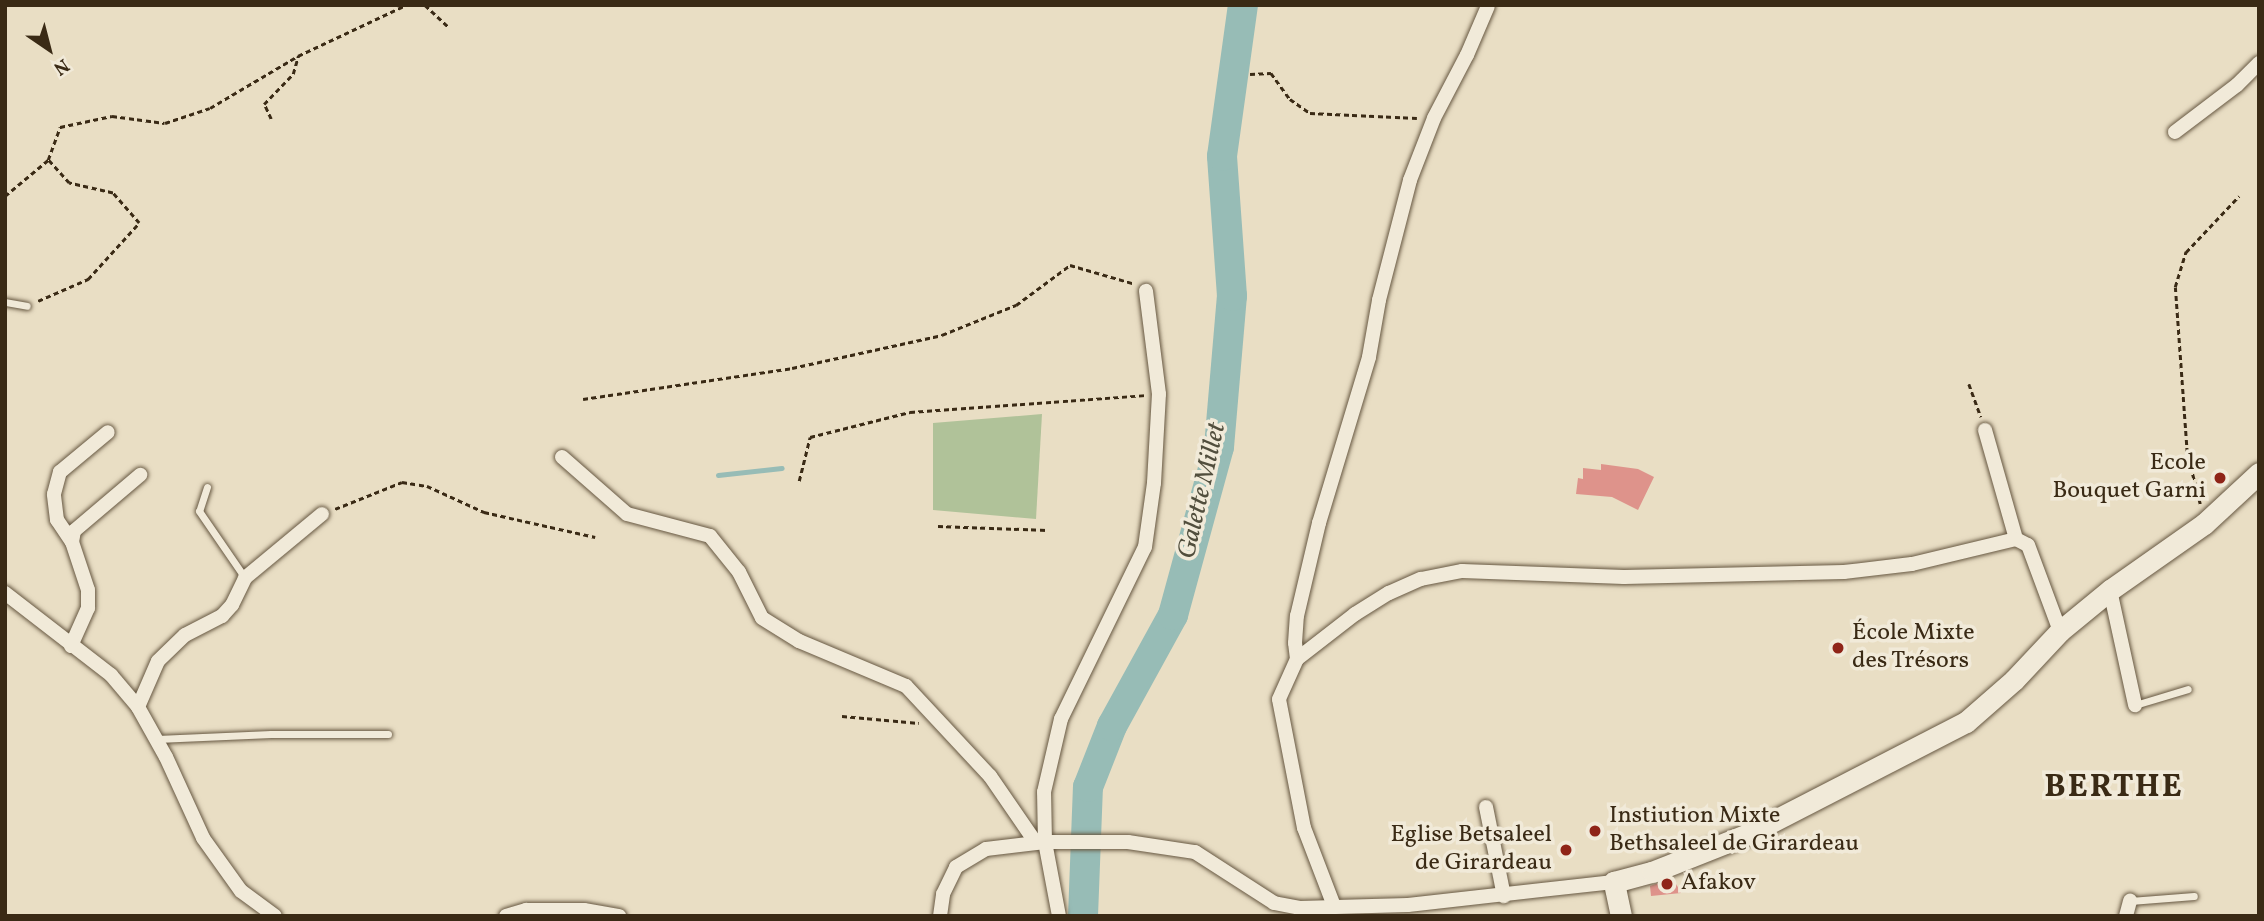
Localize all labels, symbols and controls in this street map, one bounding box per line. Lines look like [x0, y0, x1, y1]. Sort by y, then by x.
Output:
north arrow [14, 14, 84, 84]
text: N [48, 52, 74, 81]
water label: Galette Millet [1172, 420, 1234, 562]
place label: Ecole Bouquet Garni [2052, 450, 2206, 506]
marker: Ecole Bouquet Garni [2212, 470, 2228, 486]
place label: École Mixte des Trésors [1852, 620, 1975, 676]
marker: École Mixte des Trésors [1830, 640, 1846, 656]
district label: BERTHE [2045, 769, 2183, 807]
place label: Instiution Mixte Bethsaleel de Girardeau [1609, 803, 1859, 859]
place label: Eglise Betsaleel de Girardeau [1390, 822, 1552, 878]
marker: Instiution Mixte Bethsaleel de Girardeau [1587, 823, 1603, 839]
marker: Eglise Betsaleel de Girardeau [1558, 842, 1574, 858]
place label: Afakov [1681, 870, 1756, 898]
marker: Afakov [1659, 876, 1675, 892]

